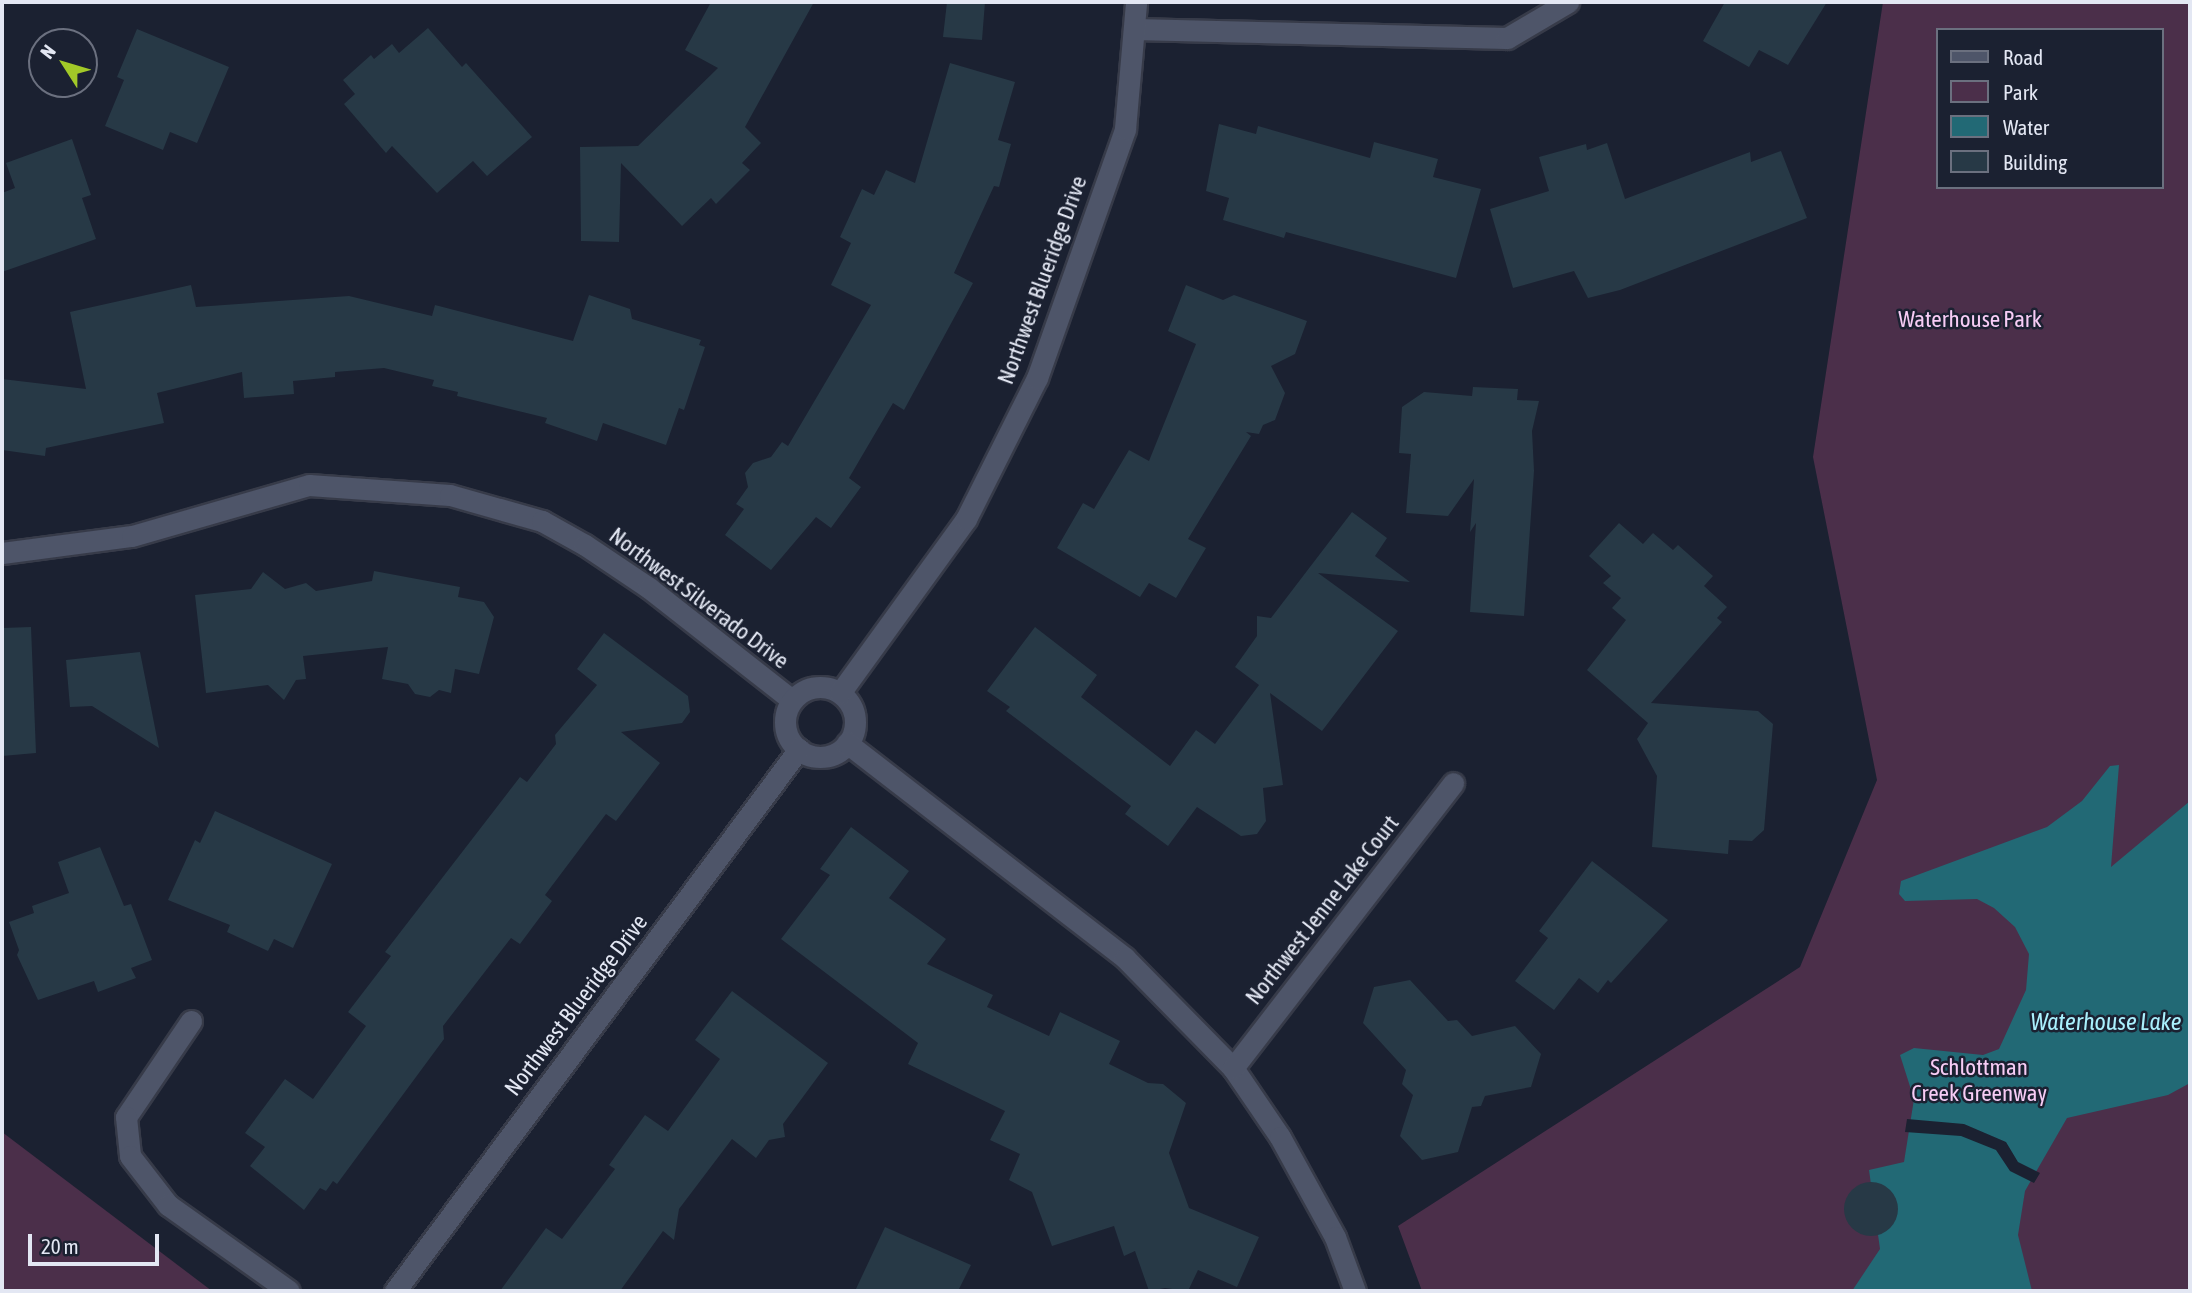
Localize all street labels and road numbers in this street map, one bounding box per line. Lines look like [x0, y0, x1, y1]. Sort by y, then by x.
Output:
street label: Northwest Blueridge Drive [991, 172, 1093, 388]
street label: Northwest Silverado Drive [604, 522, 794, 674]
street label: Northwest Jenne Lake Court [1240, 810, 1404, 1010]
street label: Northwest Blueridge Drive [499, 909, 653, 1101]

